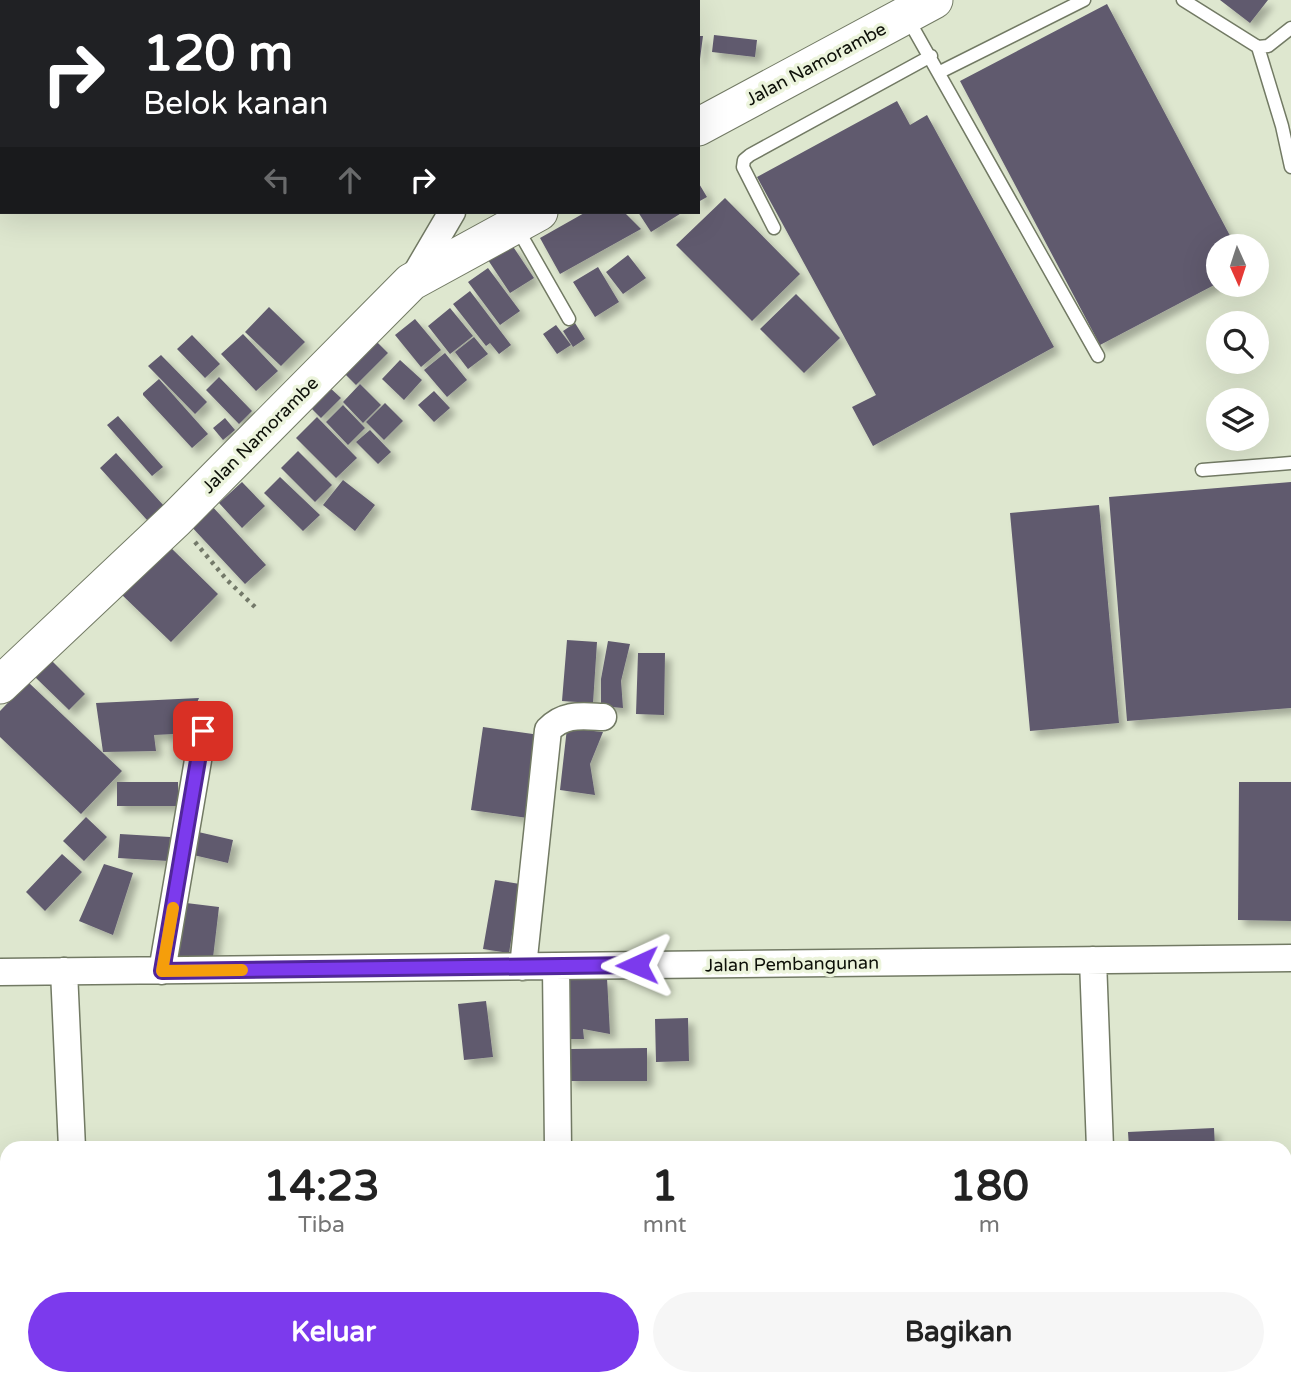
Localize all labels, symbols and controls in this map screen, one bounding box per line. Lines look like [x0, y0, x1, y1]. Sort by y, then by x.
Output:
street label: Jalan Namorambe [742, 18, 890, 110]
text: 120 m [143, 25, 293, 84]
icon: right [28, 28, 119, 119]
text: Belok kanan [143, 85, 328, 123]
icon: left [258, 161, 296, 199]
icon: ahead [331, 161, 369, 199]
icon: right [404, 161, 442, 199]
north arrow [1206, 234, 1269, 298]
map controls [1206, 234, 1269, 451]
button: search [1206, 311, 1269, 374]
street label: Jalan Namorambe [197, 372, 323, 498]
button: layers [1206, 388, 1269, 451]
pin [173, 701, 233, 761]
icon: arrive [184, 712, 222, 750]
position arrow [600, 928, 674, 1002]
street label: Jalan Pembangunan [705, 951, 879, 977]
text: 14:23 [263, 1161, 380, 1212]
text: 1 [651, 1161, 678, 1212]
text: 180 [950, 1161, 1029, 1212]
text: Tiba [298, 1211, 345, 1239]
text: mnt [643, 1211, 686, 1239]
text: m [979, 1211, 1000, 1239]
button: Keluar [28, 1292, 639, 1372]
button: Bagikan [653, 1292, 1264, 1372]

